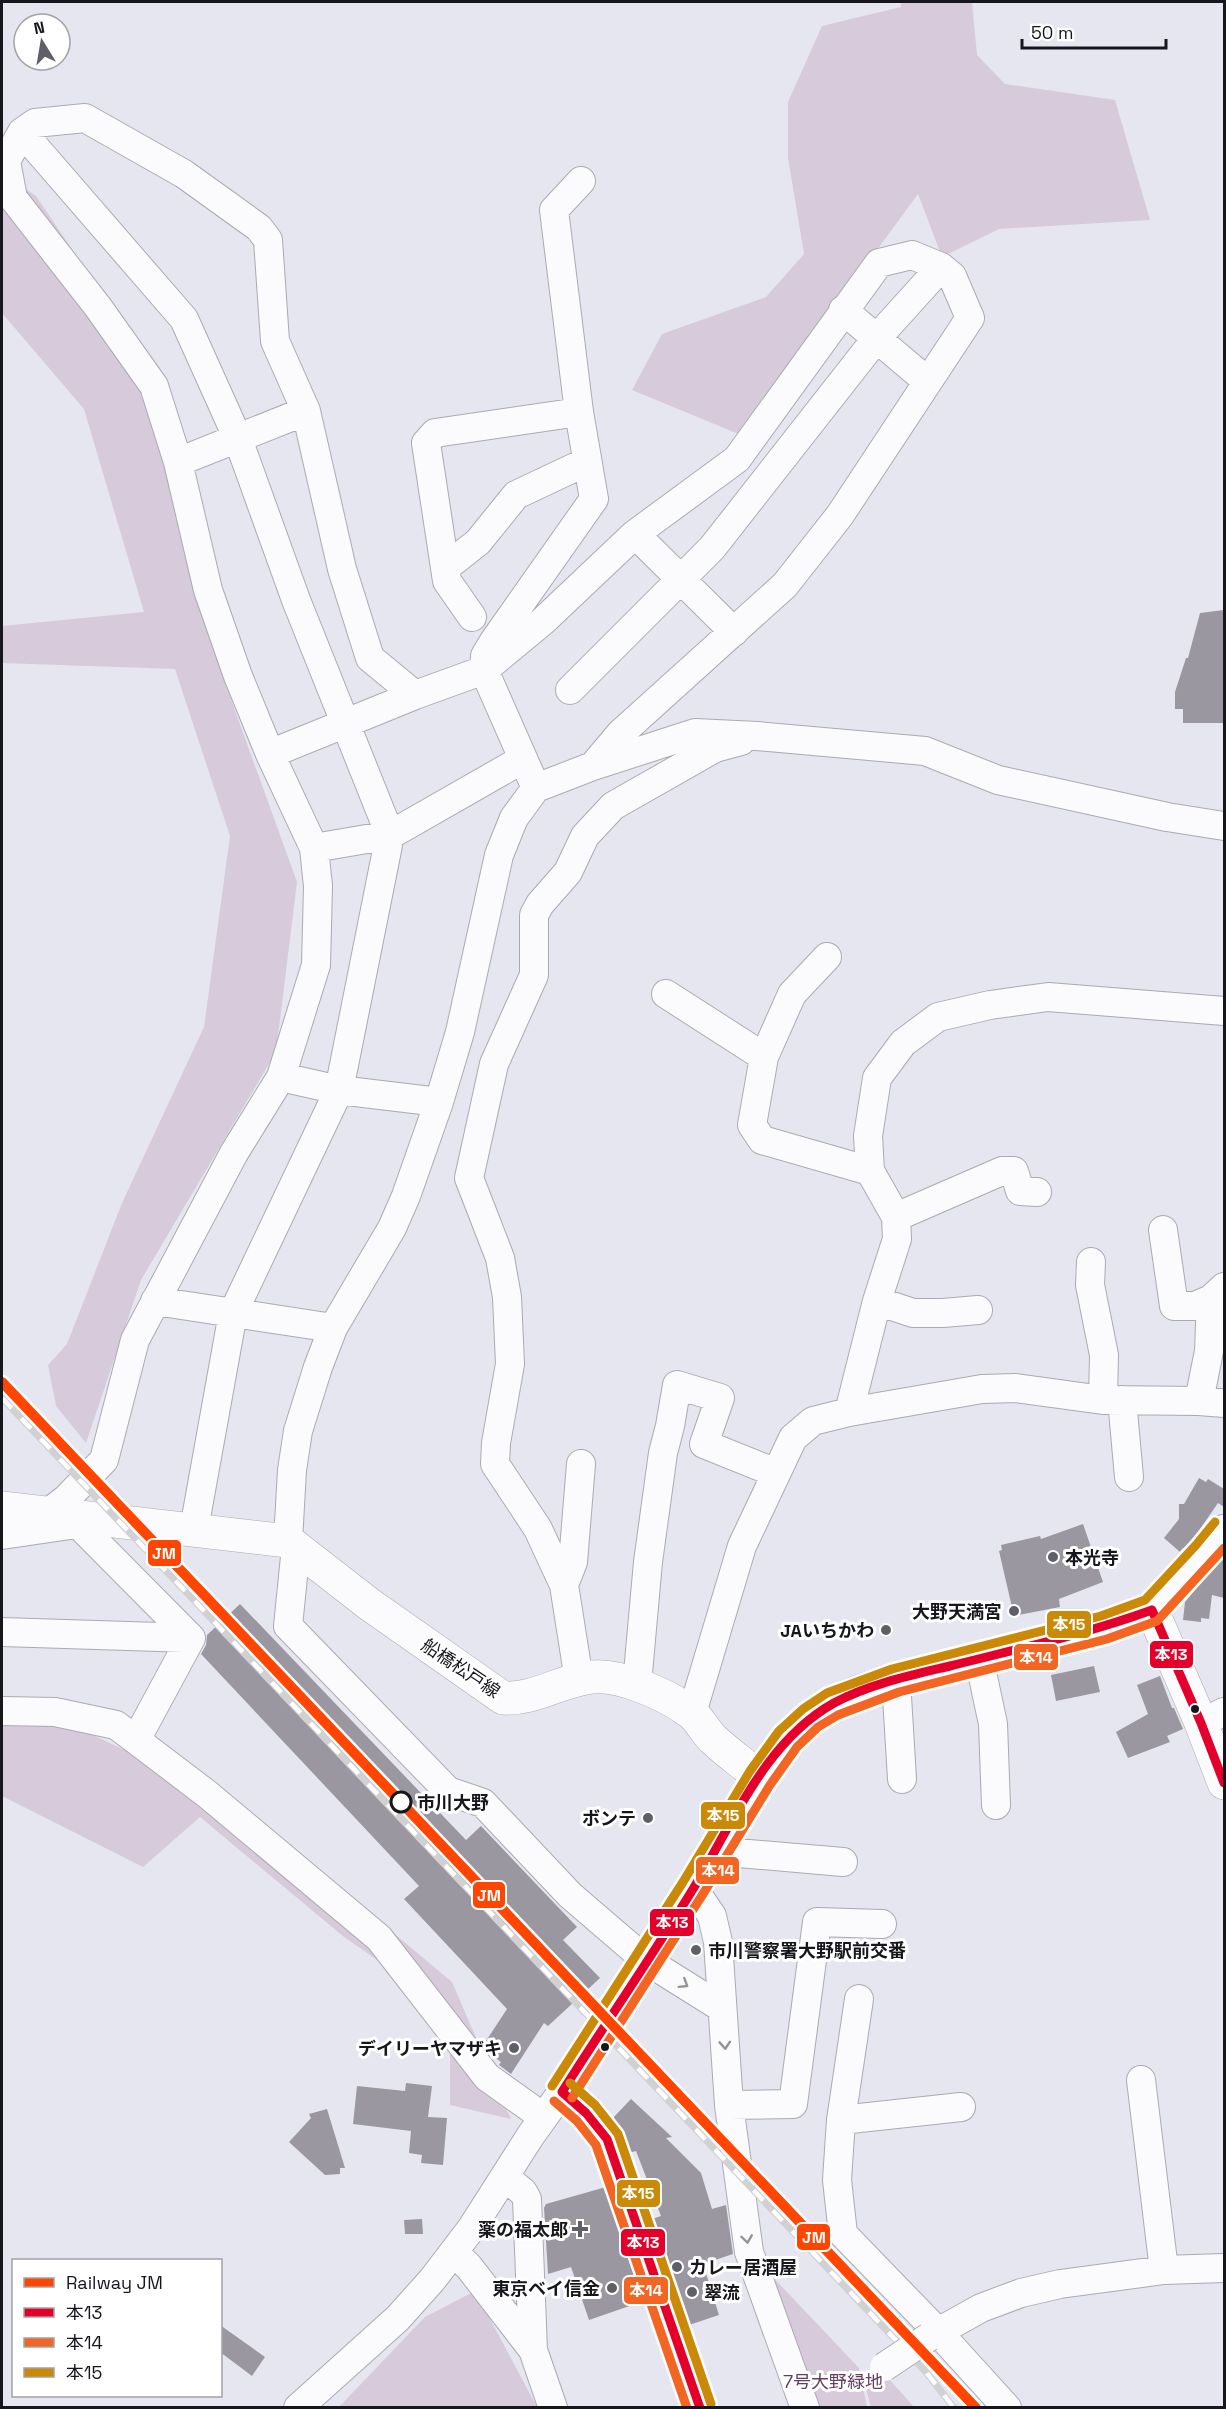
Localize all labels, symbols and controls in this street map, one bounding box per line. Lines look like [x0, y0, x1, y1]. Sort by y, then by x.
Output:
north arrow [12, 12, 72, 72]
scale bar [1022, 12, 1166, 50]
text: N [32, 16, 47, 39]
text: 50 m [1031, 21, 1073, 44]
line badge: JM [147, 1539, 182, 1567]
text: JM [152, 1543, 176, 1564]
place label: 本光寺 [1065, 1546, 1119, 1569]
marker: 本光寺 [1046, 1550, 1060, 1564]
place label: 大野天満宮 [912, 1600, 1002, 1623]
marker: 大野天満宮 [1007, 1604, 1021, 1618]
line badge: 本15 [1046, 1610, 1092, 1639]
text: 本15 [1053, 1614, 1086, 1635]
place label: JAいちかわ [780, 1619, 874, 1642]
marker: JAいちかわ [879, 1623, 893, 1637]
street label: 船橋松戸線 [417, 1633, 505, 1703]
line badge: 本13 [1149, 1640, 1194, 1669]
line badge: 本14 [1013, 1643, 1059, 1671]
text: 本13 [1155, 1644, 1188, 1665]
text: 本14 [1019, 1647, 1053, 1668]
unlabelled marker [1189, 1703, 1201, 1715]
marker: 市川大野 [390, 1791, 412, 1813]
place label: 市川大野 [417, 1791, 489, 1814]
line badge: 本15 [700, 1801, 746, 1830]
text: 本15 [707, 1805, 740, 1826]
place label: ボンテ [582, 1807, 636, 1830]
marker: ボンテ [641, 1811, 655, 1825]
line badge: 本14 [695, 1856, 740, 1885]
text: 本14 [701, 1860, 735, 1881]
line badge: JM [472, 1881, 506, 1909]
text: JM [477, 1885, 501, 1906]
line badge: 本13 [649, 1908, 695, 1937]
text: 本13 [656, 1912, 689, 1933]
place label: 市川警察署大野駅前交番 [708, 1939, 906, 1962]
marker: 市川警察署大野駅前交番 [689, 1943, 703, 1957]
one-way arrow [678, 1977, 689, 1988]
place label: デイリーヤマザキ [358, 2037, 502, 2060]
marker: デイリーヤマザキ [507, 2041, 521, 2055]
unlabelled marker [599, 2041, 611, 2053]
one-way arrow [718, 2041, 731, 2050]
line badge: 本15 [616, 2179, 661, 2208]
text: 本15 [622, 2183, 655, 2204]
place label: 薬の福太郎 [478, 2218, 568, 2241]
marker: 薬の福太郎 [573, 2222, 587, 2236]
line badge: JM [796, 2223, 831, 2251]
text: JM [802, 2227, 826, 2248]
line badge: 本13 [620, 2228, 666, 2257]
text: 本13 [627, 2232, 660, 2253]
one-way arrow [740, 2234, 752, 2243]
place label: カレー居酒屋 [689, 2256, 797, 2279]
legend [12, 2259, 222, 2397]
marker: カレー居酒屋 [670, 2260, 684, 2274]
text: Railway JM [66, 2271, 163, 2294]
line badge: 本14 [623, 2276, 669, 2305]
place label: 東京ベイ信金 [492, 2277, 600, 2300]
text: 本14 [629, 2280, 663, 2301]
marker: 東京ベイ信金 [605, 2281, 619, 2295]
place label: 翠流 [704, 2281, 740, 2304]
marker: 翠流 [685, 2285, 699, 2299]
text: 本13 [66, 2301, 102, 2324]
text: 本14 [66, 2331, 103, 2354]
text: 本15 [66, 2361, 102, 2384]
park label: 7号大野緑地 [783, 2370, 883, 2393]

